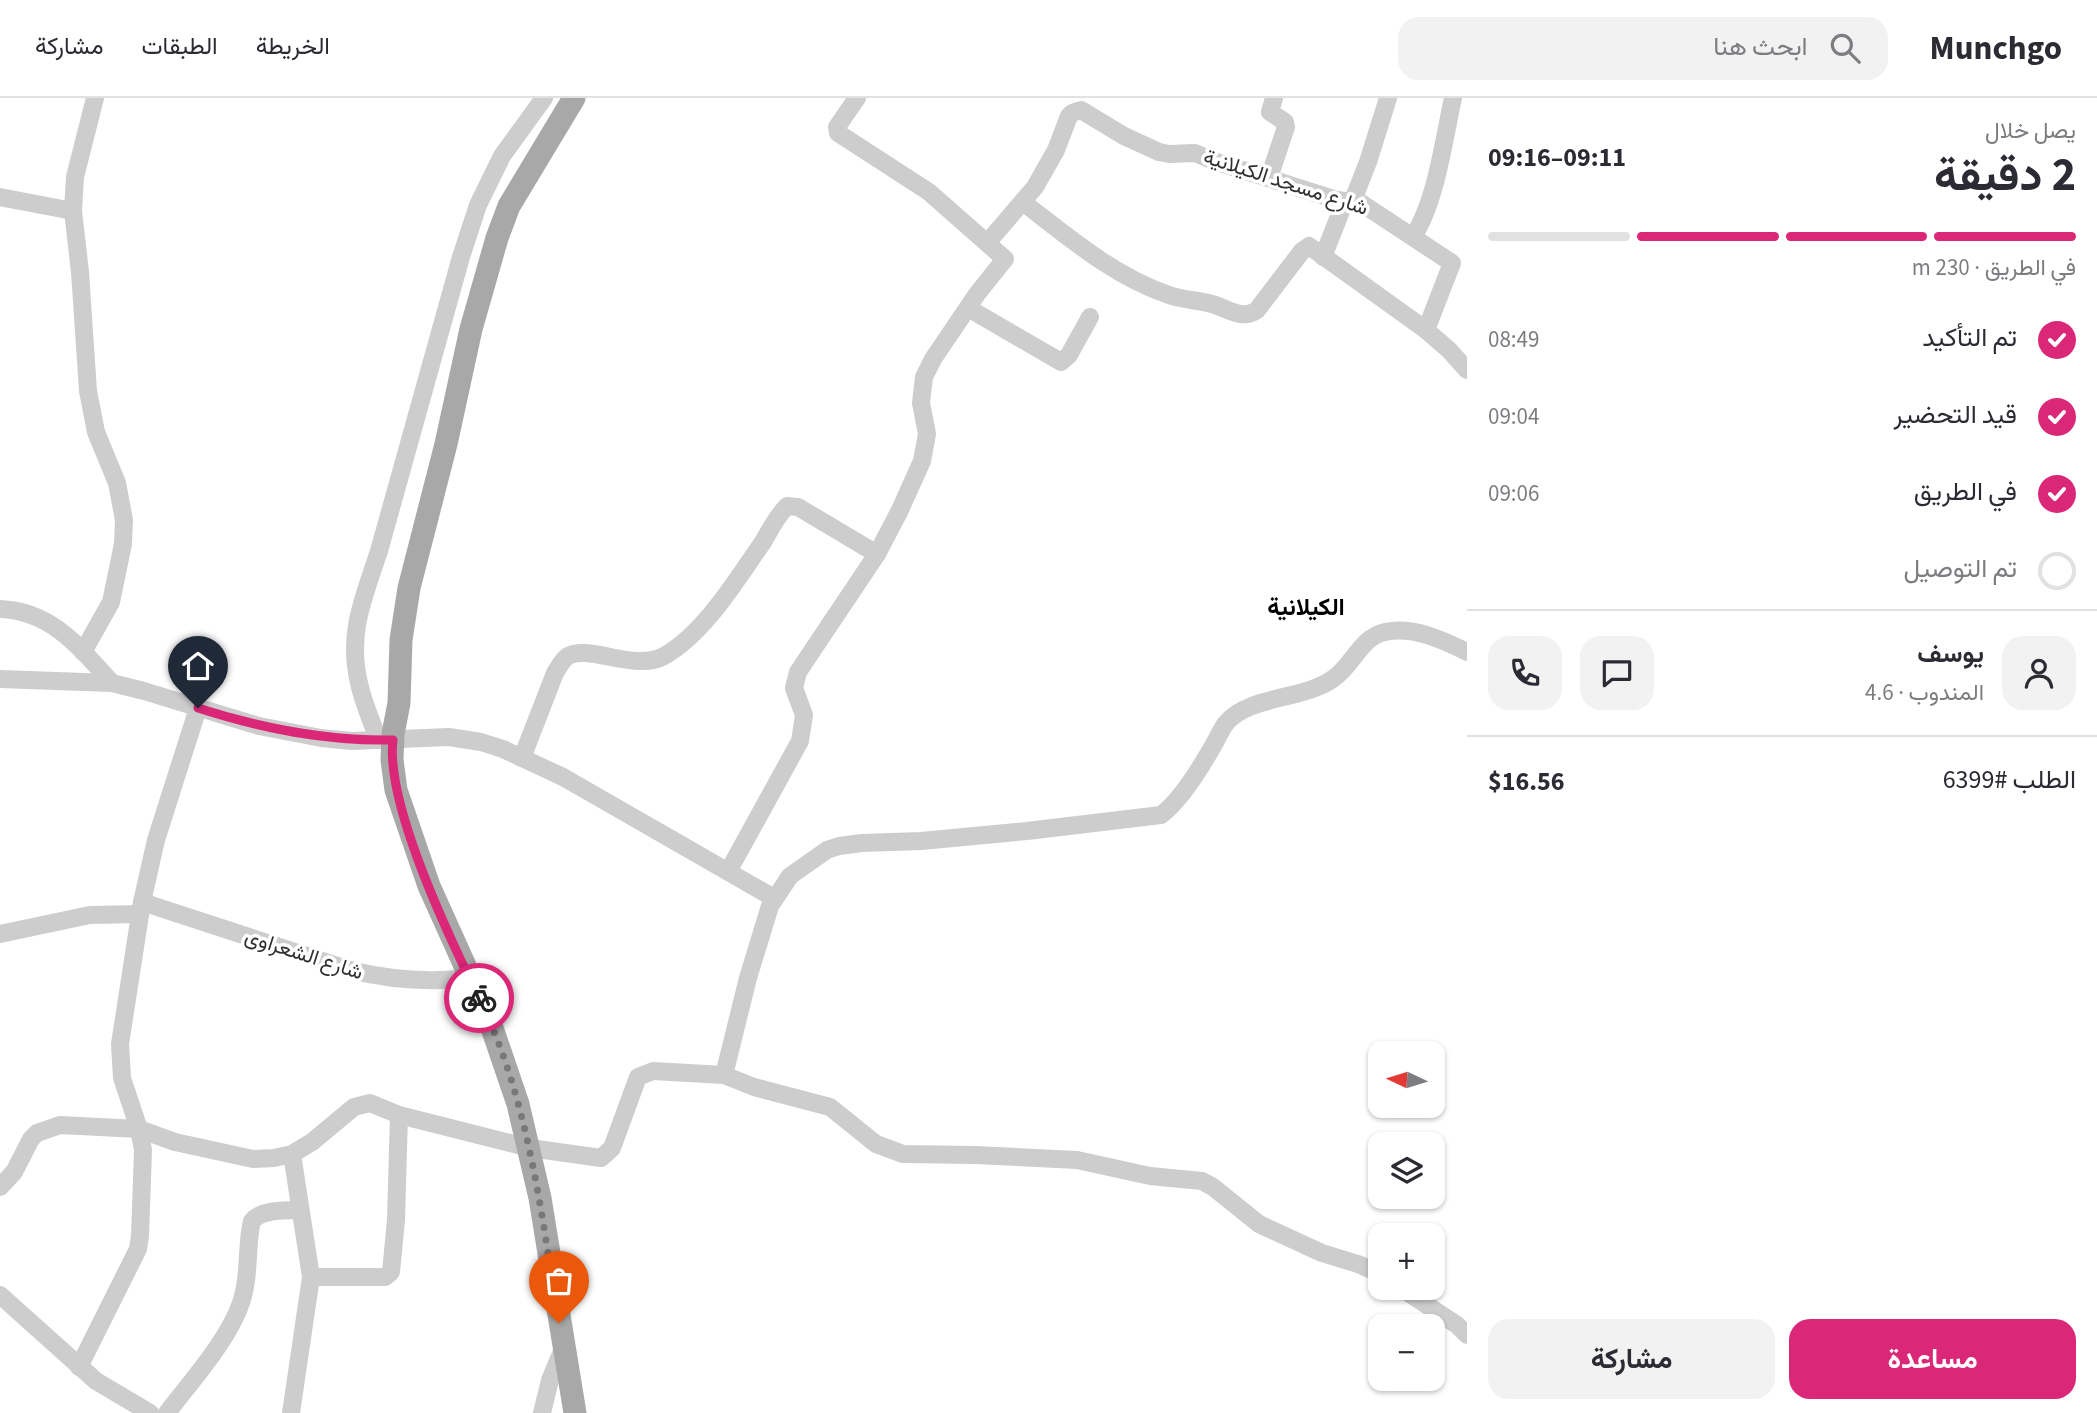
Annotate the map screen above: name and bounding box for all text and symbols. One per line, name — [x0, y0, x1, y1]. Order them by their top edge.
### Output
search box — [1398, 17, 1888, 80]
text: Munchgo — [1930, 25, 2062, 72]
text: ابحث هنا — [1713, 28, 1808, 65]
text: مشاركة — [35, 29, 103, 64]
text: الطبقات — [141, 29, 218, 64]
text: الخريطة — [256, 29, 330, 64]
icon: search — [1826, 29, 1864, 67]
text: يصل خلال — [1985, 114, 2076, 147]
text: 09:11–09:16 — [1488, 139, 1626, 176]
street label: شارع مسجد الكيلانية — [1200, 141, 1372, 223]
text: 2 دقيقة — [1934, 143, 2076, 208]
text: في الطريق · 230 m — [1912, 251, 2076, 284]
text: تم التأكيد — [1922, 319, 2017, 356]
icon: check — [2038, 321, 2076, 359]
text: 08:49 — [1488, 323, 1539, 356]
text: قيد التحضير — [1893, 396, 2017, 433]
icon: check — [2038, 398, 2076, 436]
text: 09:04 — [1488, 400, 1539, 433]
text: في الطريق — [1914, 473, 2017, 510]
icon: check — [2038, 475, 2076, 513]
text: 09:06 — [1488, 477, 1539, 510]
text: تم التوصيل — [1903, 550, 2017, 587]
district label: الكيلانية — [1267, 590, 1345, 625]
text: يوسف — [1917, 635, 1984, 672]
pin — [168, 636, 228, 708]
button: phone — [1488, 636, 1562, 710]
button: chat — [1580, 636, 1654, 710]
button: person — [2002, 636, 2076, 710]
icon: home — [179, 647, 217, 685]
text: المندوب · 4.6 — [1865, 676, 1984, 709]
text: الطلب #6399 — [1943, 761, 2076, 798]
text: $16.56 — [1488, 763, 1564, 800]
street label: شارع الشعراوى — [241, 921, 367, 987]
courier — [444, 963, 514, 1033]
icon: bike — [460, 979, 498, 1017]
north arrow — [1368, 1041, 1446, 1118]
map controls — [1368, 1041, 1445, 1391]
button: layers — [1368, 1132, 1445, 1209]
button: + — [1368, 1223, 1445, 1300]
pin — [529, 1251, 589, 1323]
icon: bag — [540, 1262, 578, 1300]
button: − — [1368, 1314, 1445, 1391]
button: مشاركة — [1488, 1319, 1775, 1399]
button: مساعدة — [1789, 1319, 2076, 1399]

